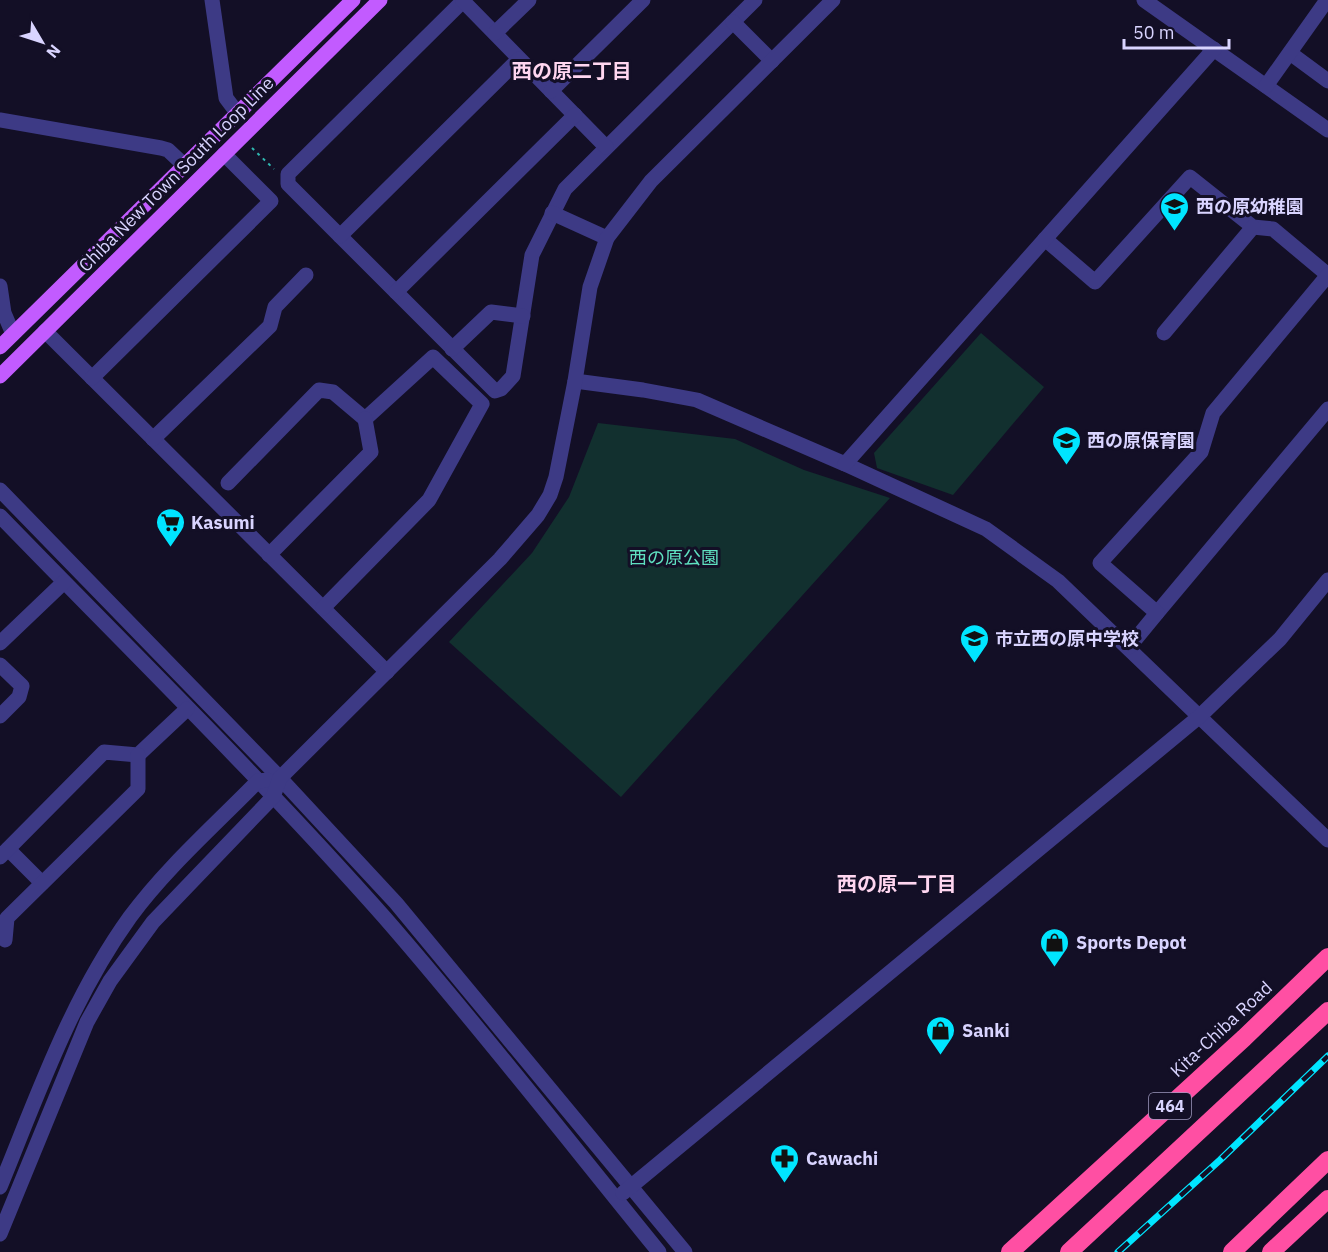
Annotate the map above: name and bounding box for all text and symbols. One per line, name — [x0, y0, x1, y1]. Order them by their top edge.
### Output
north arrow — [12, 12, 72, 72]
scale bar — [1124, 12, 1229, 50]
text: 50 m — [1133, 21, 1175, 44]
text: N — [42, 41, 65, 62]
district label: 西の原二丁目 — [512, 57, 632, 84]
street label: Chiba New Town South Loop Line — [73, 71, 279, 277]
school or university icon: 西の原幼稚園 — [1159, 190, 1191, 232]
place label: 西の原幼稚園 — [1196, 195, 1304, 218]
school or university icon: 西の原保育園 — [1050, 424, 1082, 466]
place label: 西の原保育園 — [1087, 429, 1195, 452]
supermarket icon: Kasumi — [154, 506, 186, 548]
place label: Kasumi — [191, 511, 255, 534]
park label: 西の原公園 — [629, 546, 719, 569]
school or university icon: 市立西の原中学校 — [958, 622, 990, 664]
place label: 市立西の原中学校 — [995, 627, 1139, 650]
district label: 西の原一丁目 — [837, 870, 957, 897]
shop icon: Sports Depot — [1039, 926, 1071, 968]
place label: Sports Depot — [1076, 931, 1187, 954]
street label: Kita-Chiba Road — [1165, 976, 1277, 1082]
shop icon: Sanki — [925, 1014, 957, 1056]
place label: Sanki — [962, 1019, 1010, 1042]
road number: 464 — [1149, 1093, 1191, 1119]
pharmacy icon: Cawachi — [769, 1142, 801, 1184]
place label: Cawachi — [806, 1147, 878, 1170]

